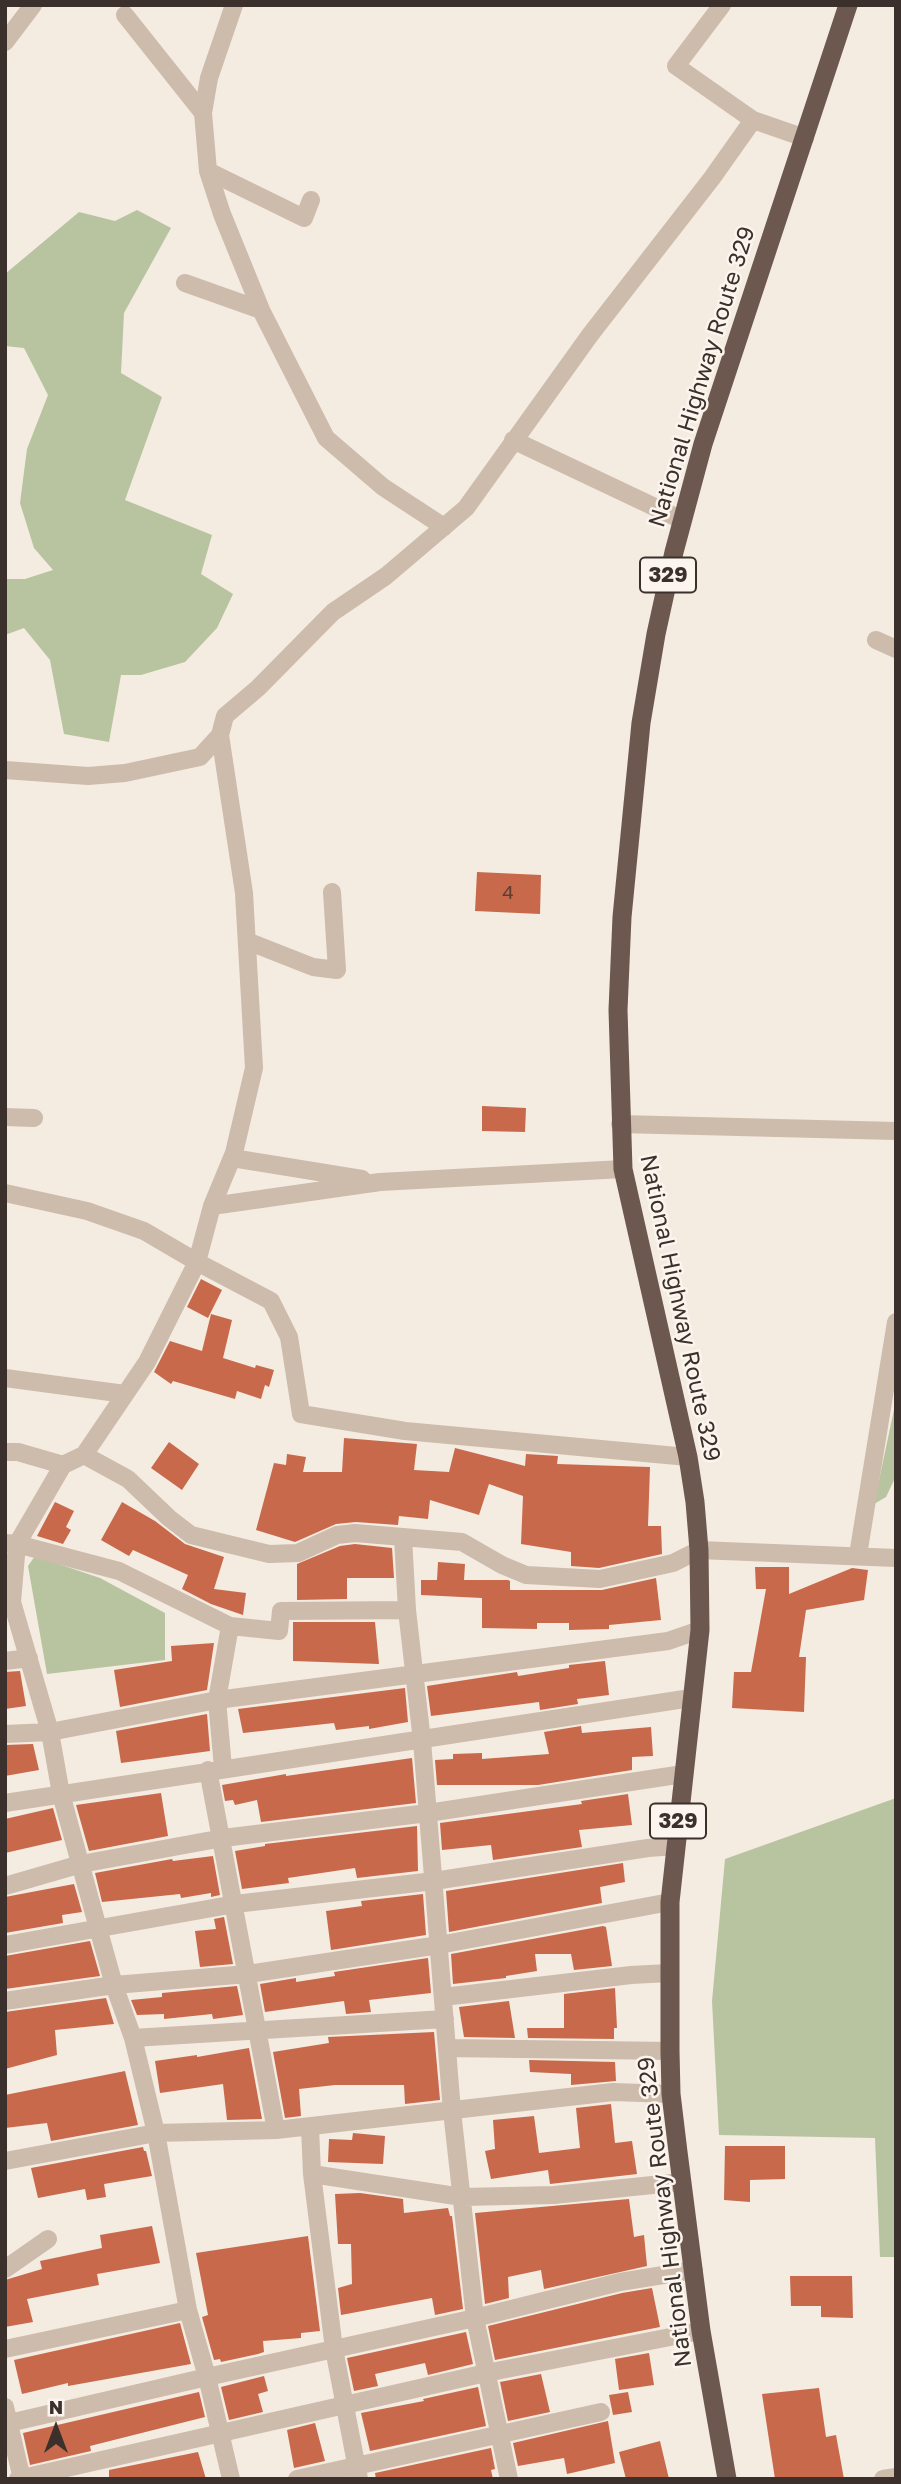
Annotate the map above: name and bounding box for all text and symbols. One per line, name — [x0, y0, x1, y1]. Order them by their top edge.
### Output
street label: National Highway Route 329 — [643, 223, 761, 531]
road number: 329 — [640, 558, 696, 592]
house number: 4 — [502, 882, 514, 904]
street label: National Highway Route 329 — [634, 1152, 726, 1464]
road number: 329 — [650, 1804, 706, 1839]
street label: National Highway Route 329 — [632, 2055, 698, 2369]
north arrow — [21, 2393, 91, 2463]
text: N — [49, 2395, 63, 2418]

